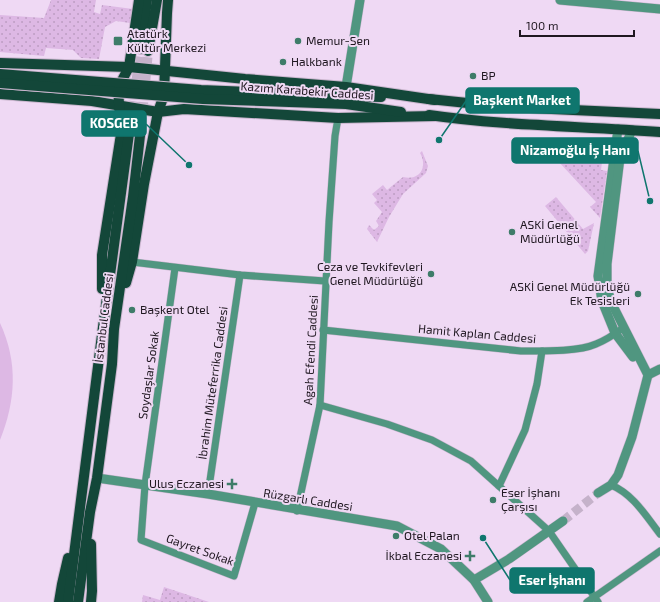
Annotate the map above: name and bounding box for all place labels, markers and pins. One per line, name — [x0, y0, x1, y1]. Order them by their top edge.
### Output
place label: Atatürk Kültür Merkezi — [127, 26, 206, 54]
place label: Memur-Sen — [306, 33, 370, 47]
marker: Atatürk Kültür Merkezi — [112, 35, 124, 47]
marker: Memur-Sen — [293, 36, 303, 46]
place label: Halkbank — [291, 54, 342, 68]
marker: Halkbank — [278, 57, 288, 67]
place label: BP — [481, 68, 496, 82]
marker: BP — [468, 71, 478, 81]
callout: Başkent Market — [466, 88, 579, 113]
callout: KOSGEB — [82, 111, 146, 136]
callout: Nizamoğlu İş Hanı — [512, 138, 638, 163]
place label: ASKİ Genel Müdürlüğü — [520, 217, 580, 245]
marker: ASKİ Genel Müdürlüğü — [507, 227, 517, 237]
place label: Ceza ve Tevkifevleri Genel Müdürlüğü — [317, 259, 423, 287]
marker: Ceza ve Tevkifevleri Genel Müdürlüğü — [426, 269, 436, 279]
place label: ASKİ Genel Müdürlüğü Ek Tesisleri — [510, 279, 630, 307]
marker: ASKİ Genel Müdürlüğü Ek Tesisleri — [633, 289, 643, 299]
place label: Başkent Otel — [140, 302, 210, 317]
marker: Başkent Otel — [127, 305, 137, 315]
place label: Ulus Eczanesi — [149, 476, 224, 490]
marker: Ulus Eczanesi — [227, 479, 237, 489]
place label: Eser İşhanı Çarşısı — [501, 485, 560, 514]
marker: Eser İşhanı Çarşısı — [488, 495, 498, 505]
place label: Otel Palan — [404, 528, 460, 542]
marker: Otel Palan — [391, 531, 401, 541]
place label: İkbal Eczanesi — [386, 548, 462, 562]
marker: İkbal Eczanesi — [465, 551, 475, 561]
callout: Eser İşhanı — [510, 568, 594, 593]

